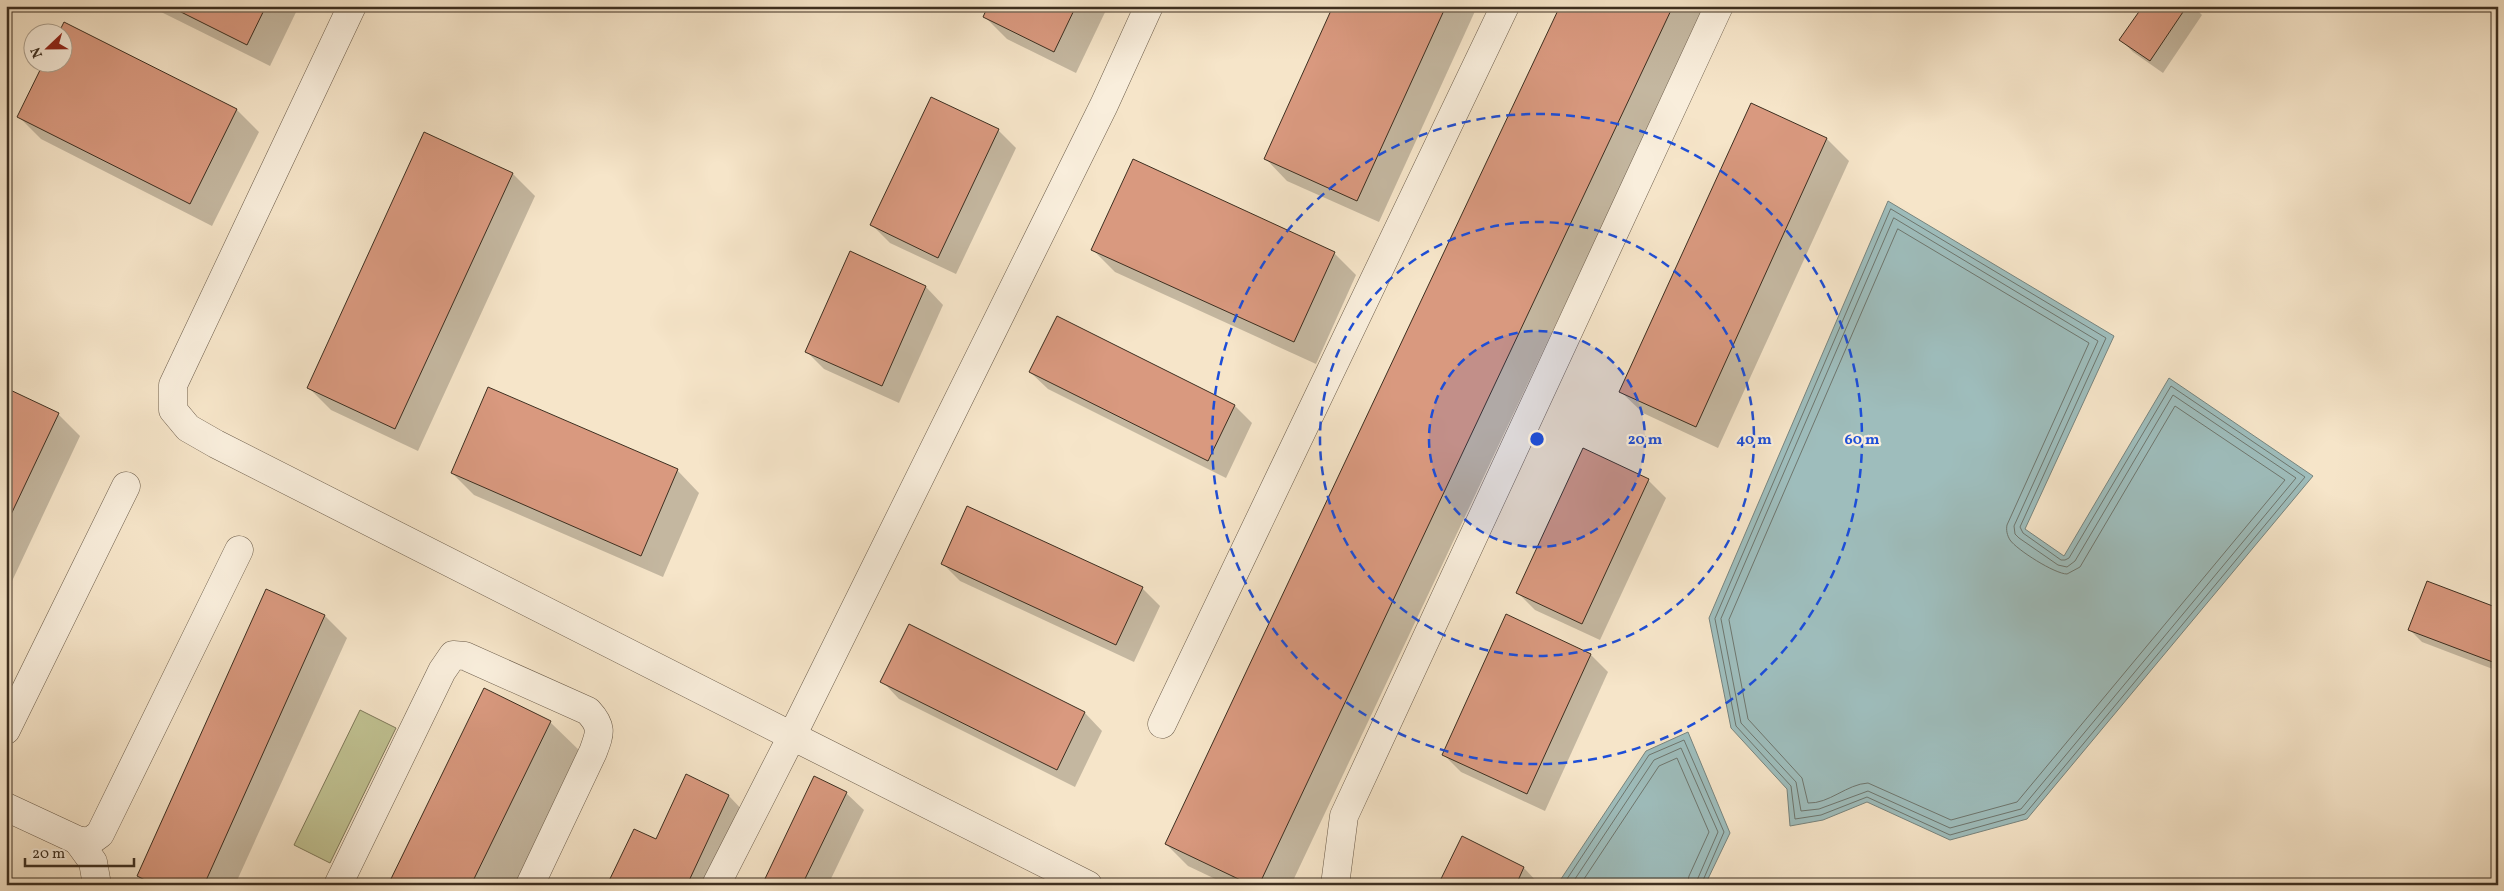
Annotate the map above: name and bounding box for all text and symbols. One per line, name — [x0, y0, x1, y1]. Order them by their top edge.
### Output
north arrow — [22, 22, 72, 72]
text: N — [27, 44, 48, 61]
centre of rings — [1528, 430, 1546, 448]
text: 20 m — [1628, 430, 1663, 451]
text: 40 m — [1736, 430, 1772, 451]
text: 60 m — [1845, 430, 1880, 451]
scale bar — [25, 836, 134, 868]
text: 20 m — [32, 844, 65, 865]

